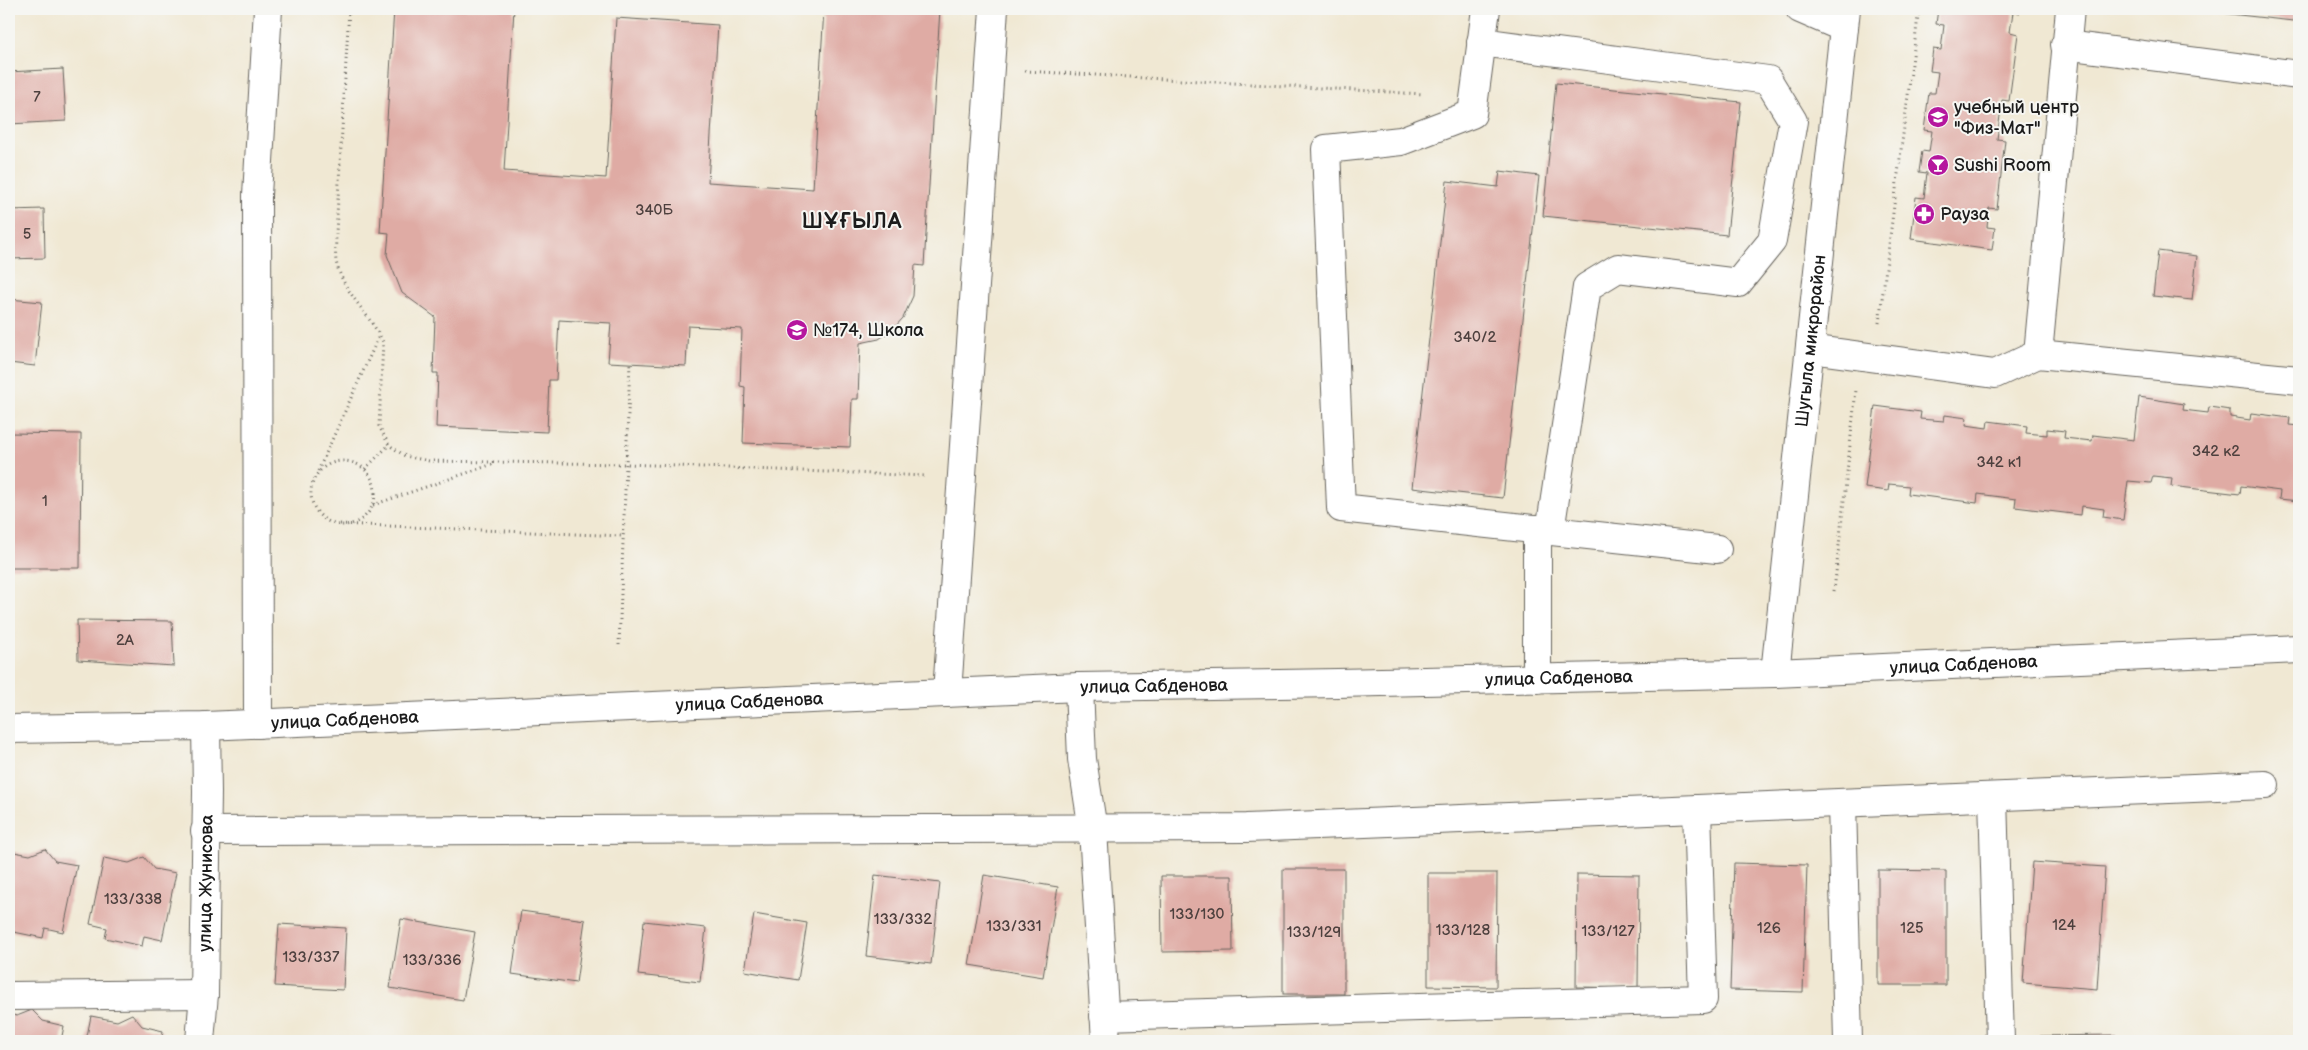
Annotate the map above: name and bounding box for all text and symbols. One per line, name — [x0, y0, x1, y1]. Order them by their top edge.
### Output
house number: 7 — [33, 88, 41, 107]
place label: учебный центр "Физ-Мат" — [1954, 97, 2079, 139]
school or university icon: учебный центр "Физ-Мат" — [1926, 105, 1950, 129]
bar icon: Sushi Room — [1926, 153, 1950, 177]
place label: Sushi Room — [1954, 155, 2051, 176]
house number: 340Б — [635, 201, 673, 220]
pharmacy icon: Рауза — [1912, 202, 1936, 226]
place label: Рауза — [1940, 204, 1990, 225]
district label: ШҰҒЫЛА — [801, 208, 903, 235]
house number: 5 — [23, 225, 31, 244]
street label: Шугыла микрорайон — [1791, 254, 1831, 428]
school or university icon: №174, Школа — [785, 318, 809, 342]
place label: №174, Школа — [813, 320, 924, 341]
house number: 340/2 — [1454, 328, 1497, 347]
house number: 342 к2 — [2192, 442, 2240, 461]
house number: 342 к1 — [1976, 453, 2022, 472]
house number: 1 — [42, 492, 48, 511]
house number: 2А — [116, 631, 135, 650]
street label: улица Сабденова — [1889, 651, 2039, 679]
street label: улица Сабденова — [1485, 666, 1634, 691]
street label: улица Сабденова — [1080, 675, 1229, 698]
street label: улица Сабденова — [675, 688, 824, 716]
street label: улица Сабденова — [270, 706, 420, 734]
street label: улица Жунисова — [195, 814, 218, 952]
house number: 133/338 — [104, 890, 162, 909]
house number: 133/130 — [1170, 905, 1225, 924]
house number: 133/332 — [874, 910, 932, 929]
house number: 124 — [2052, 916, 2076, 935]
house number: 133/331 — [986, 917, 1042, 936]
house number: 126 — [1757, 919, 1781, 938]
house number: 125 — [1900, 919, 1924, 938]
house number: 133/128 — [1436, 921, 1490, 940]
house number: 133/127 — [1581, 922, 1635, 941]
house number: 133/129 — [1287, 923, 1341, 942]
house number: 133/337 — [283, 948, 340, 967]
house number: 133/336 — [403, 951, 461, 970]

